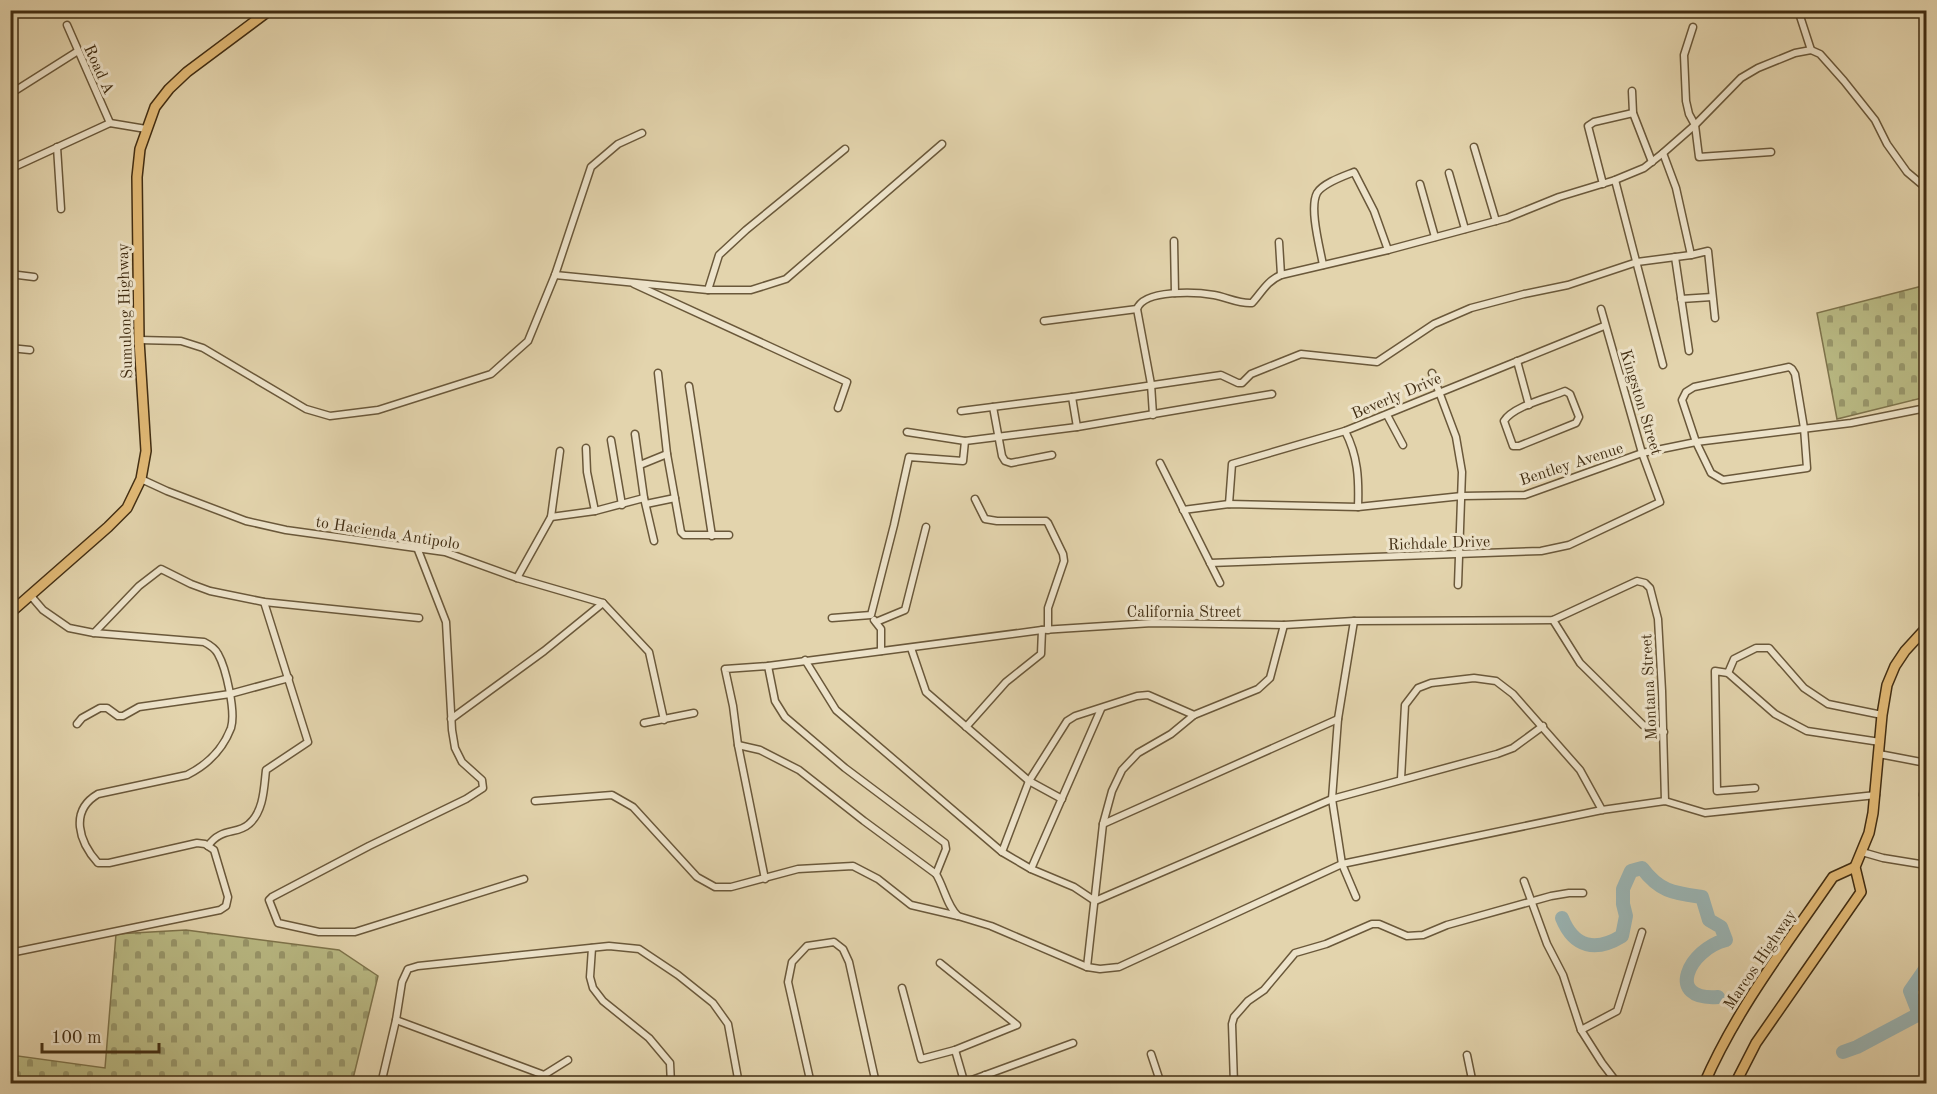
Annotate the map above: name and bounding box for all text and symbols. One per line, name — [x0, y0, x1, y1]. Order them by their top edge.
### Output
street label: Road A — [80, 43, 116, 97]
street label: Sumulong Highway — [116, 242, 136, 379]
street label: Kingston Street — [1616, 348, 1664, 458]
street label: Beverly Drive — [1350, 371, 1444, 423]
street label: Bentley Avenue — [1518, 441, 1625, 489]
street label: to Hacienda Antipolo — [314, 515, 461, 553]
street label: Richdale Drive — [1388, 534, 1490, 554]
street label: California Street — [1127, 605, 1242, 621]
street label: Montana Street — [1639, 633, 1661, 741]
street label: Marcos Highway — [1721, 907, 1800, 1013]
scale bar — [42, 1016, 159, 1054]
text: 100 m — [51, 1029, 102, 1047]

